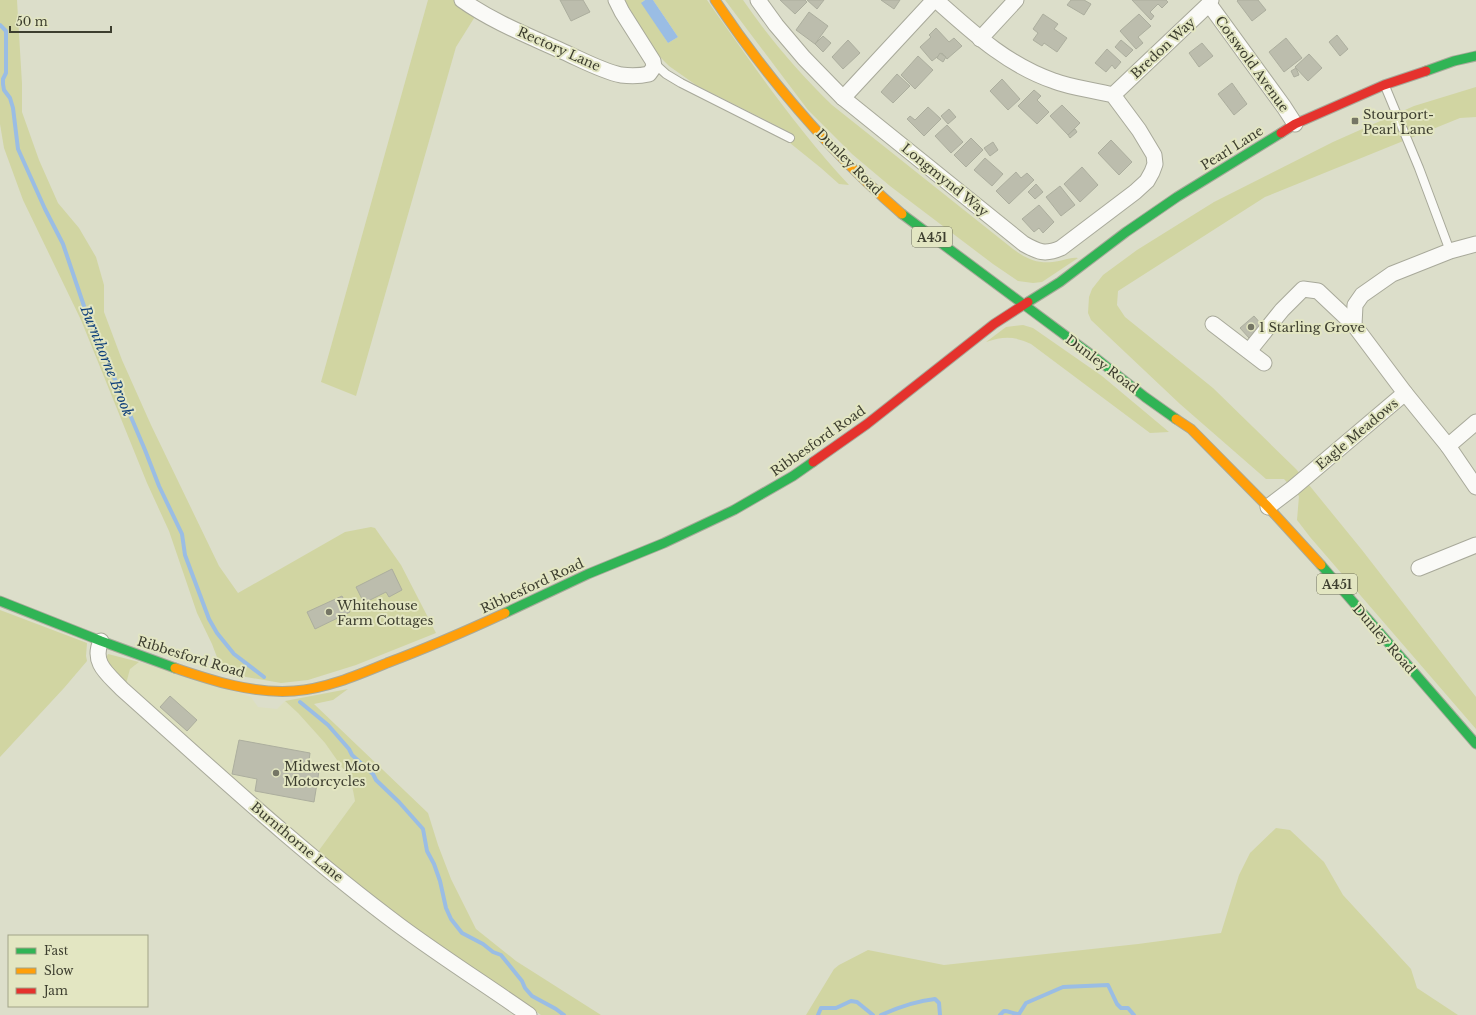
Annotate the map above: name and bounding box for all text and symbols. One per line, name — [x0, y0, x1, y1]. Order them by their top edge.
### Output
scale bar — [10, 8, 111, 34]
street label: Bredon Way — [1127, 13, 1199, 82]
street label: Cotswold Avenue — [1211, 13, 1293, 115]
text: 50 m — [16, 14, 48, 29]
street label: Rectory Lane — [515, 23, 603, 75]
place label: Stourport- Pearl Lane — [1363, 106, 1434, 138]
marker: Stourport- Pearl Lane — [1350, 116, 1360, 126]
street label: Pearl Lane — [1198, 122, 1266, 174]
street label: Dunley Road — [812, 125, 886, 199]
street label: Longmynd Way — [898, 140, 992, 221]
road number: A451 — [912, 227, 952, 247]
water label: Burnthorne Brook — [76, 302, 137, 419]
place label: 1 Starling Grove — [1259, 319, 1365, 336]
marker: 1 Starling Grove — [1246, 322, 1256, 332]
street label: Dunley Road — [1062, 331, 1142, 397]
street label: Eagle Meadows — [1312, 395, 1402, 473]
street label: Ribbesford Road — [767, 402, 869, 480]
street label: Ribbesford Road — [478, 555, 587, 617]
road number: A451 — [1317, 574, 1357, 594]
place label: Whitehouse Farm Cottages — [336, 597, 433, 629]
street label: Dunley Road — [1349, 601, 1419, 678]
marker: Whitehouse Farm Cottages — [324, 607, 334, 617]
street label: Ribbesford Road — [135, 633, 247, 682]
place label: Midwest Moto Motorcycles — [284, 758, 380, 790]
marker: Midwest Moto Motorcycles — [271, 768, 281, 778]
street label: Burnthorne Lane — [247, 798, 347, 886]
legend — [8, 935, 148, 1007]
text: Fast — [44, 943, 69, 958]
text: Slow — [44, 963, 74, 978]
text: Jam — [42, 983, 68, 998]

